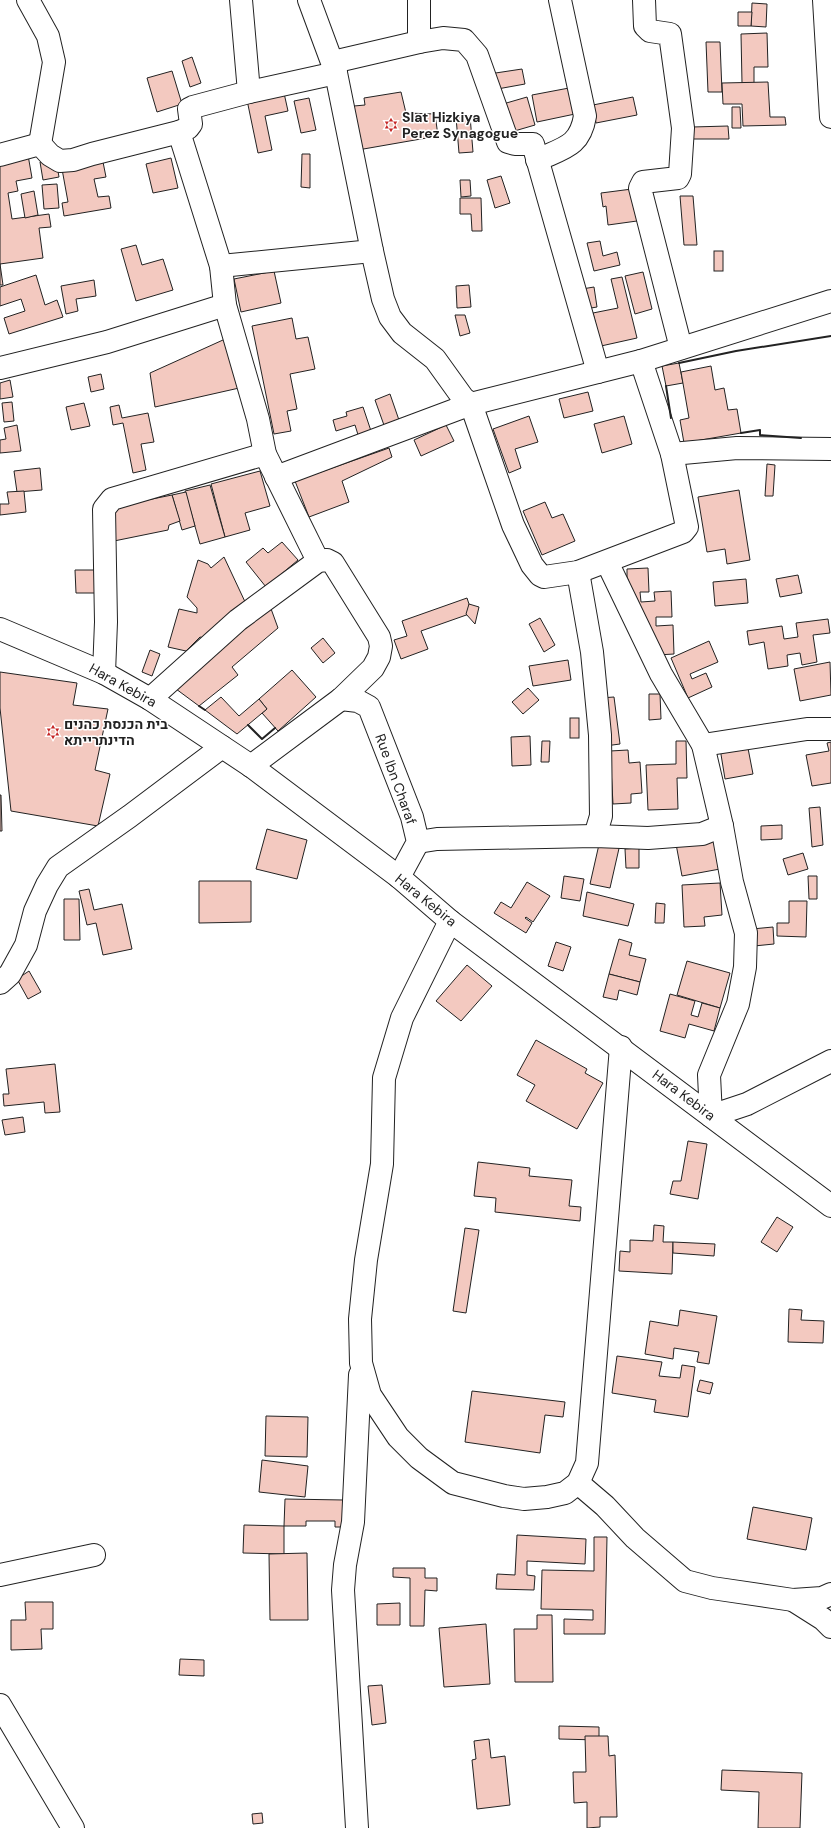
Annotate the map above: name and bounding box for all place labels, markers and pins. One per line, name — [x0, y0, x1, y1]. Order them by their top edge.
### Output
place label: Slat Hizkiya Perez Synagogue — [402, 108, 518, 142]
synagogue icon: Slat Hizkiya Perez Synagogue — [383, 117, 399, 133]
place label: בית הכנסת כהנים הדינתרייתא — [64, 715, 168, 749]
synagogue icon: בית הכנסת כהנים הדינתרייתא — [45, 724, 61, 740]

